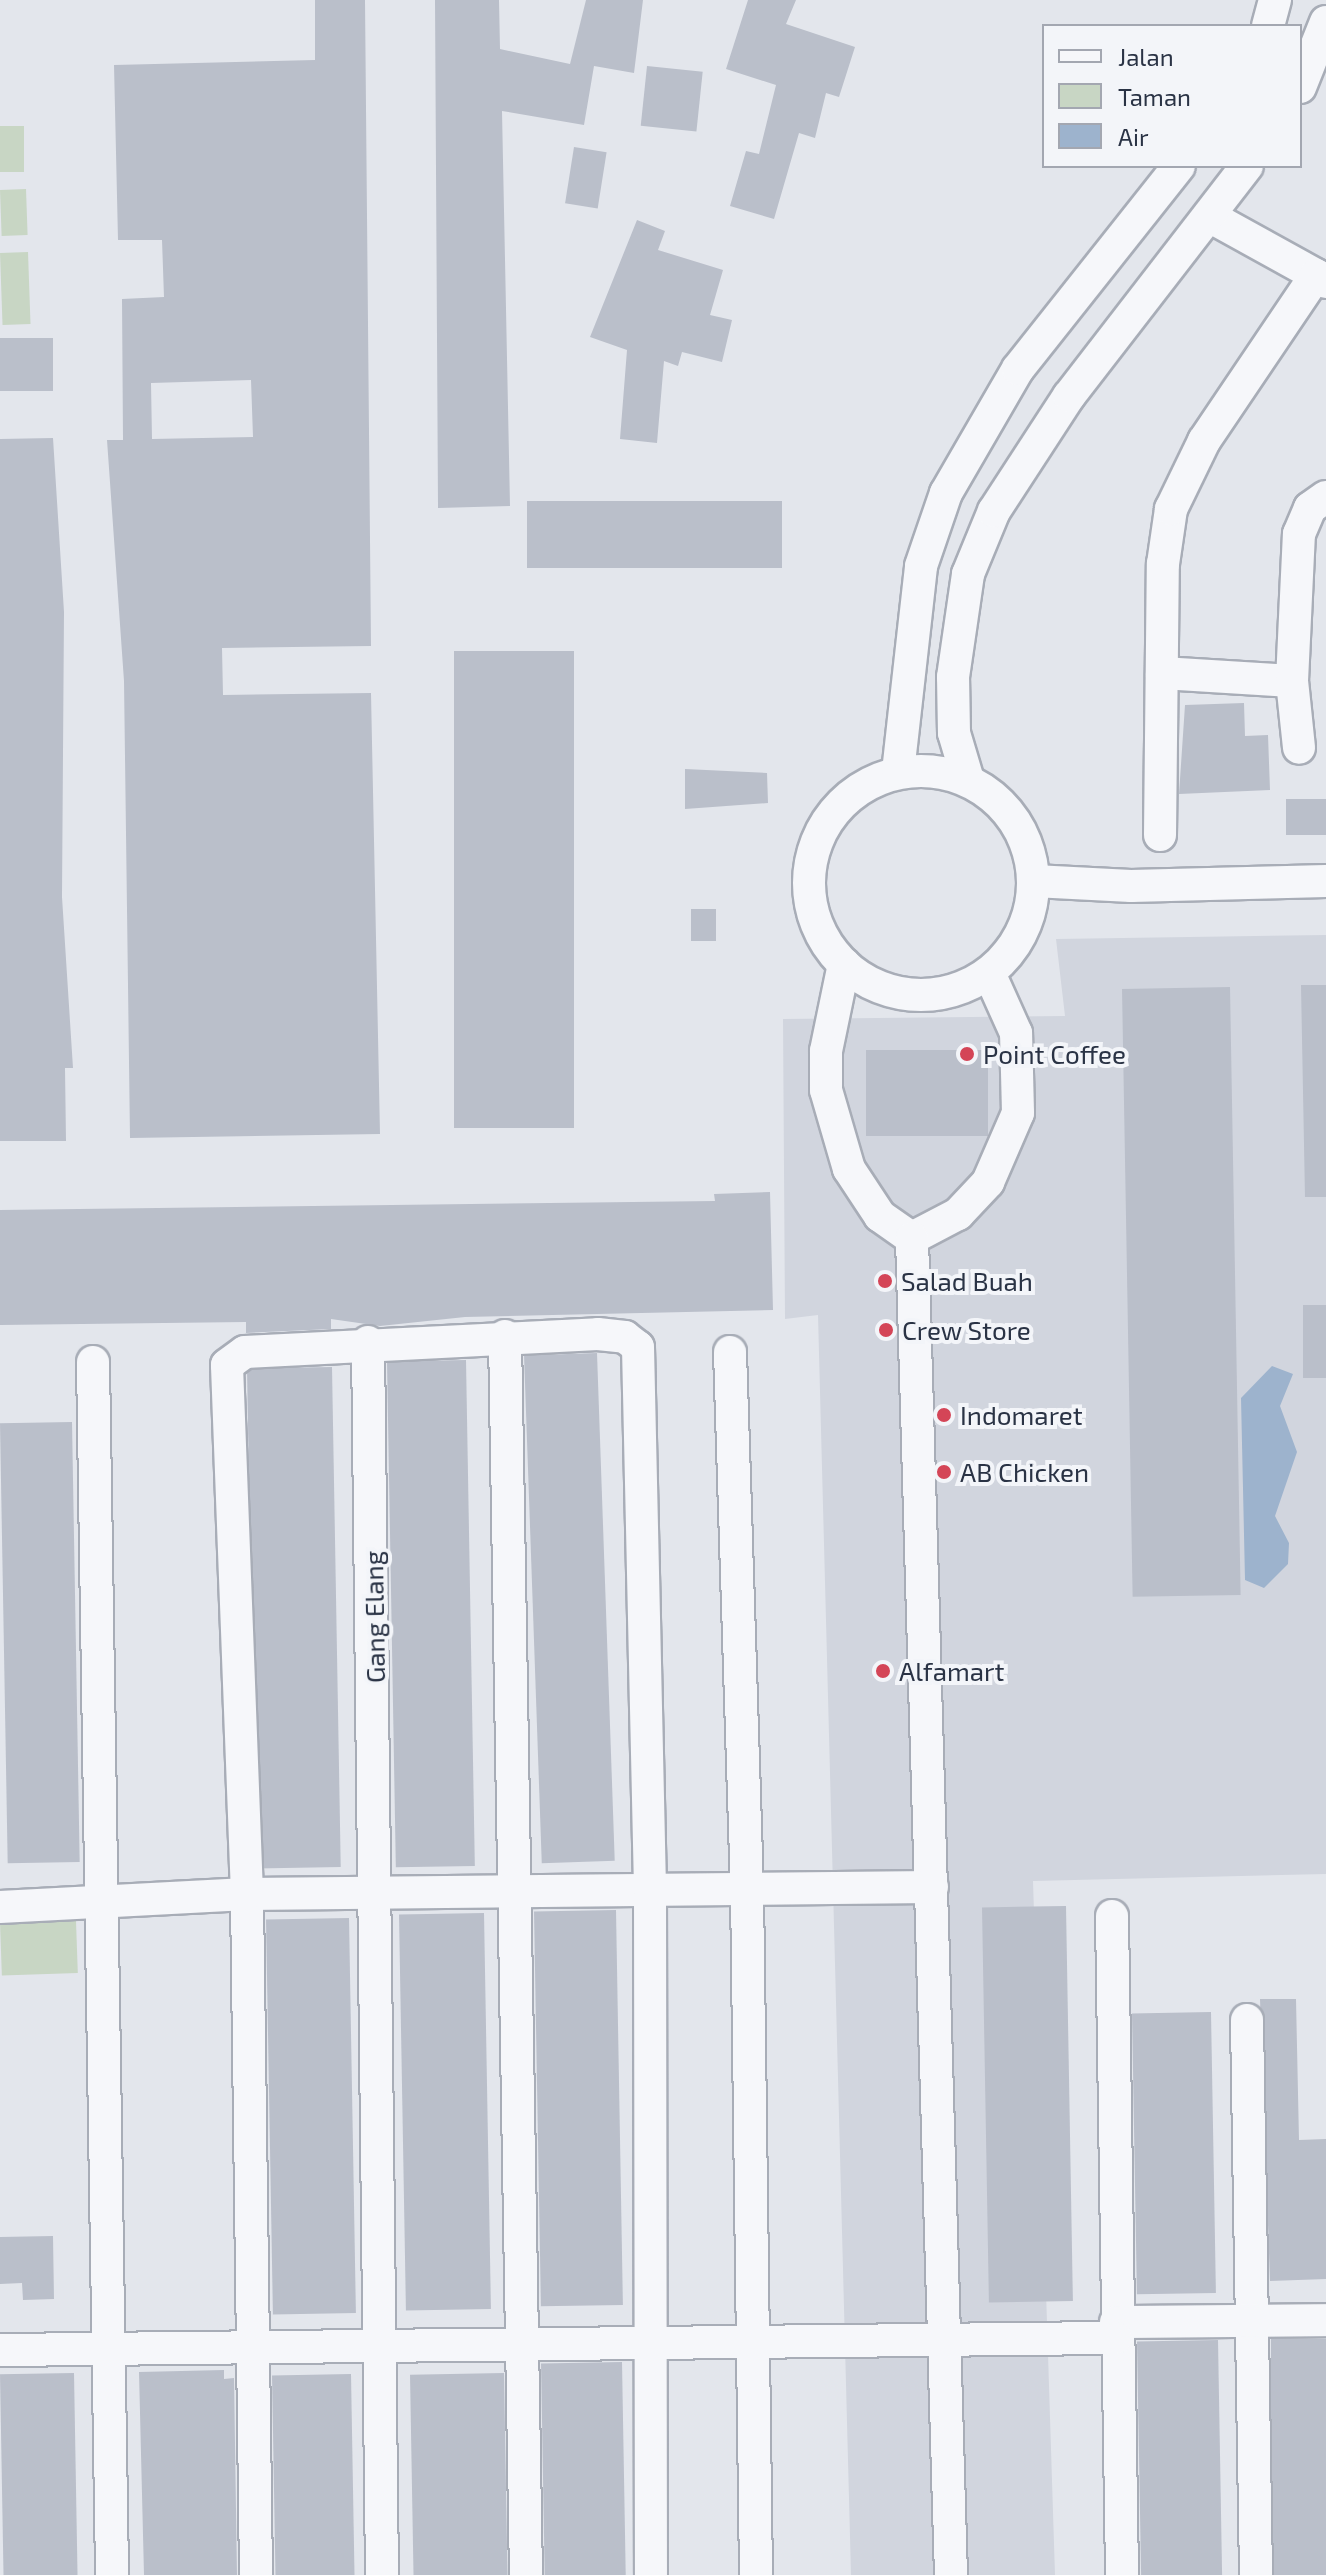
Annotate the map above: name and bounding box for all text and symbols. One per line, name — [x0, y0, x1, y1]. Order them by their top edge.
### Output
legend — [1042, 24, 1302, 168]
text: Jalan — [1118, 42, 1174, 71]
text: Taman — [1118, 82, 1191, 111]
text: Air — [1118, 122, 1149, 151]
place label: Point Coffee — [983, 1038, 1126, 1070]
marker: Point Coffee — [958, 1045, 976, 1063]
place label: Salad Buah — [901, 1265, 1033, 1297]
marker: Salad Buah — [876, 1272, 894, 1290]
place label: Crew Store — [902, 1314, 1031, 1346]
marker: Crew Store — [877, 1321, 895, 1339]
place label: Indomaret — [960, 1399, 1083, 1431]
marker: Indomaret — [935, 1406, 953, 1424]
place label: AB Chicken — [960, 1456, 1089, 1488]
marker: AB Chicken — [935, 1463, 953, 1481]
street label: Gang Elang — [357, 1551, 391, 1683]
place label: Alfamart — [899, 1655, 1004, 1687]
marker: Alfamart — [874, 1662, 892, 1680]

